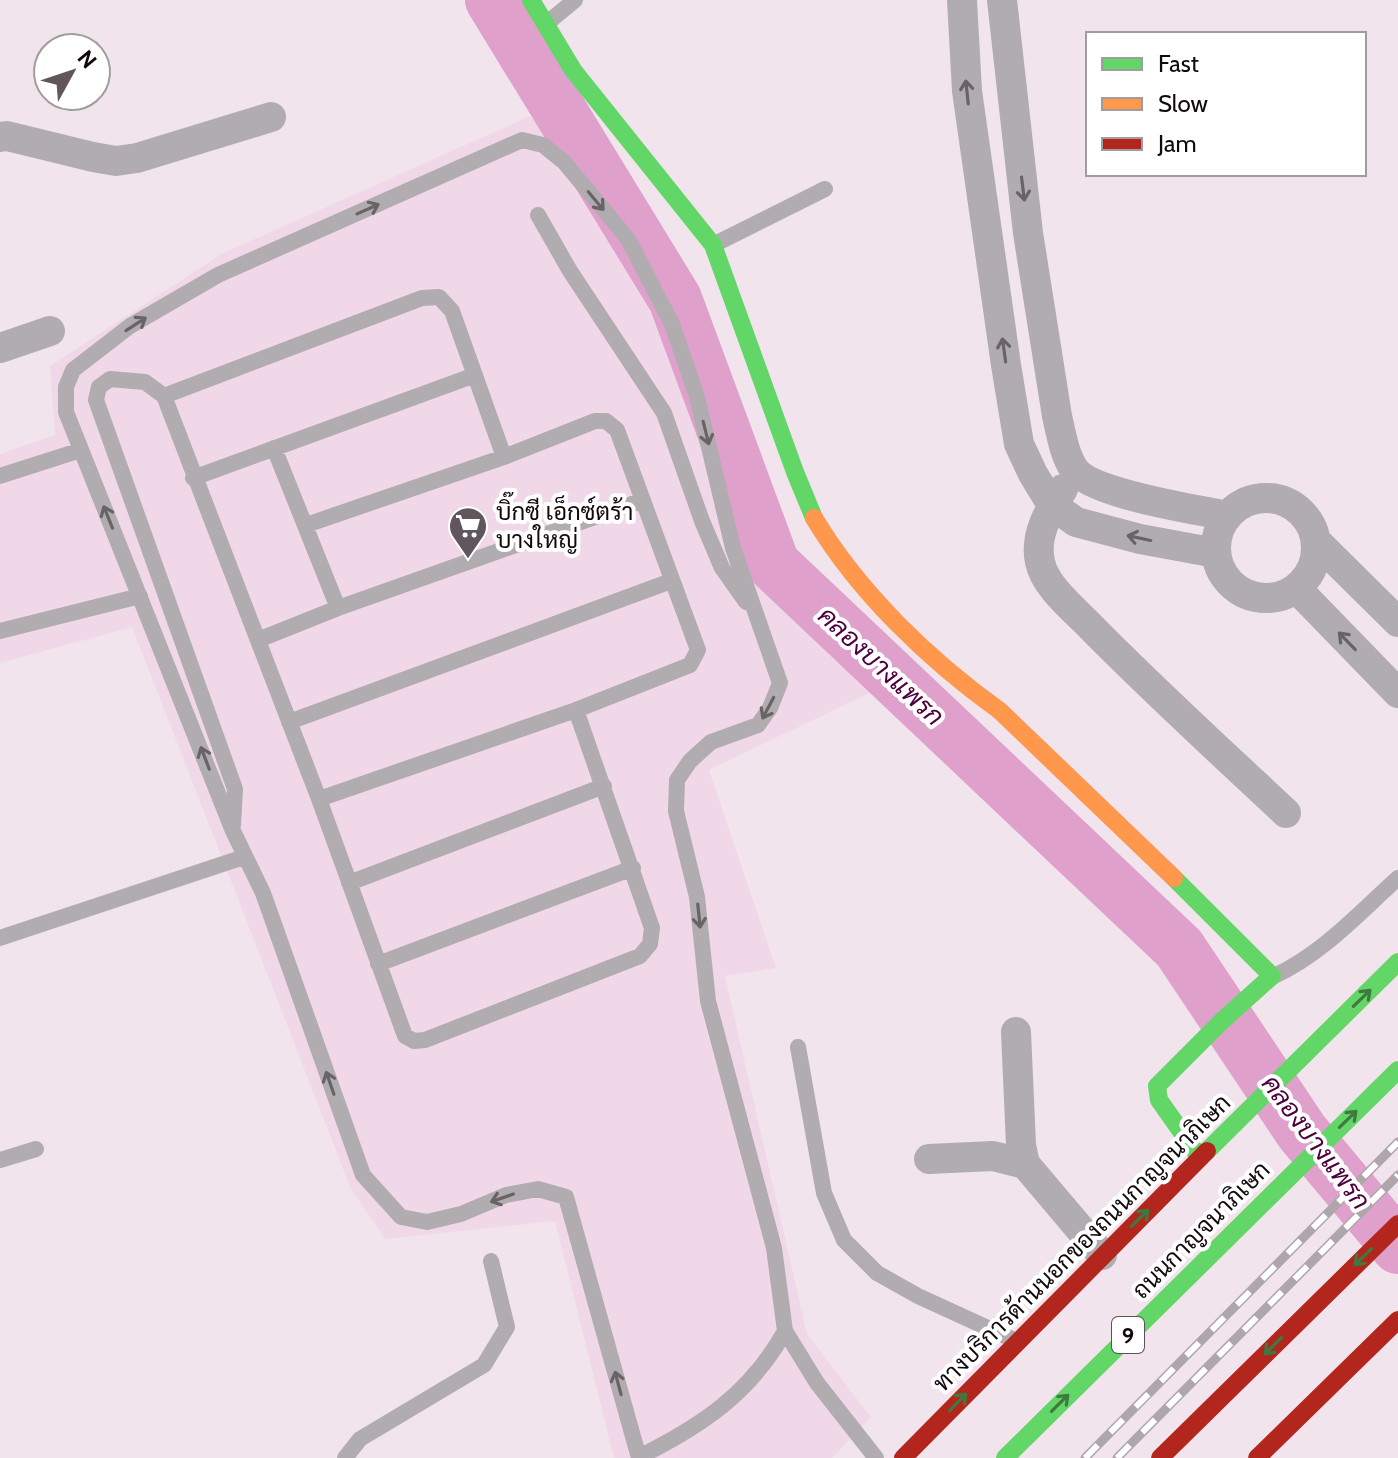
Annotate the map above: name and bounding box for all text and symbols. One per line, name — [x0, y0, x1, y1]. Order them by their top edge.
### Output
north arrow — [32, 32, 112, 112]
legend — [1086, 32, 1366, 176]
text: N — [72, 45, 102, 74]
text: Fast — [1158, 49, 1199, 78]
one-way arrow — [960, 79, 975, 106]
text: Slow — [1158, 89, 1208, 118]
text: Jam — [1157, 129, 1196, 158]
one-way arrow — [1015, 175, 1030, 202]
one-way arrow — [587, 190, 605, 211]
one-way arrow — [355, 200, 380, 215]
one-way arrow — [124, 315, 146, 332]
one-way arrow — [996, 337, 1011, 363]
one-way arrow — [699, 420, 714, 446]
place label: บิ๊กซี เอ็กซ์ตร้า บางใหญ่ — [496, 491, 633, 554]
one-way arrow — [100, 505, 115, 530]
supermarket icon: บิ๊กซี เอ็กซ์ตร้า บางใหญ่ — [447, 505, 489, 560]
one-way arrow — [1127, 530, 1153, 545]
water label: คลองบางแพรก — [811, 600, 951, 732]
one-way arrow — [1338, 631, 1357, 651]
one-way arrow — [760, 696, 776, 719]
one-way arrow — [197, 746, 211, 771]
one-way arrow — [691, 902, 706, 929]
one-way arrow — [1352, 989, 1371, 1008]
water label: คลองบางแพรก — [1255, 1068, 1377, 1216]
one-way arrow — [322, 1071, 336, 1096]
street label: ทางบริการด้านนอกของถนนกาญจนาภิเษก — [927, 1088, 1236, 1397]
one-way arrow — [1338, 1110, 1358, 1129]
street label: ถนนกาญจนาภิเษก — [1126, 1155, 1275, 1304]
one-way arrow — [490, 1191, 515, 1206]
one-way arrow — [1130, 1208, 1150, 1228]
one-way arrow — [1353, 1248, 1373, 1267]
road number: 9 — [1112, 1317, 1144, 1353]
one-way arrow — [1264, 1336, 1283, 1355]
one-way arrow — [610, 1370, 625, 1396]
one-way arrow — [948, 1392, 967, 1412]
one-way arrow — [1050, 1394, 1069, 1413]

